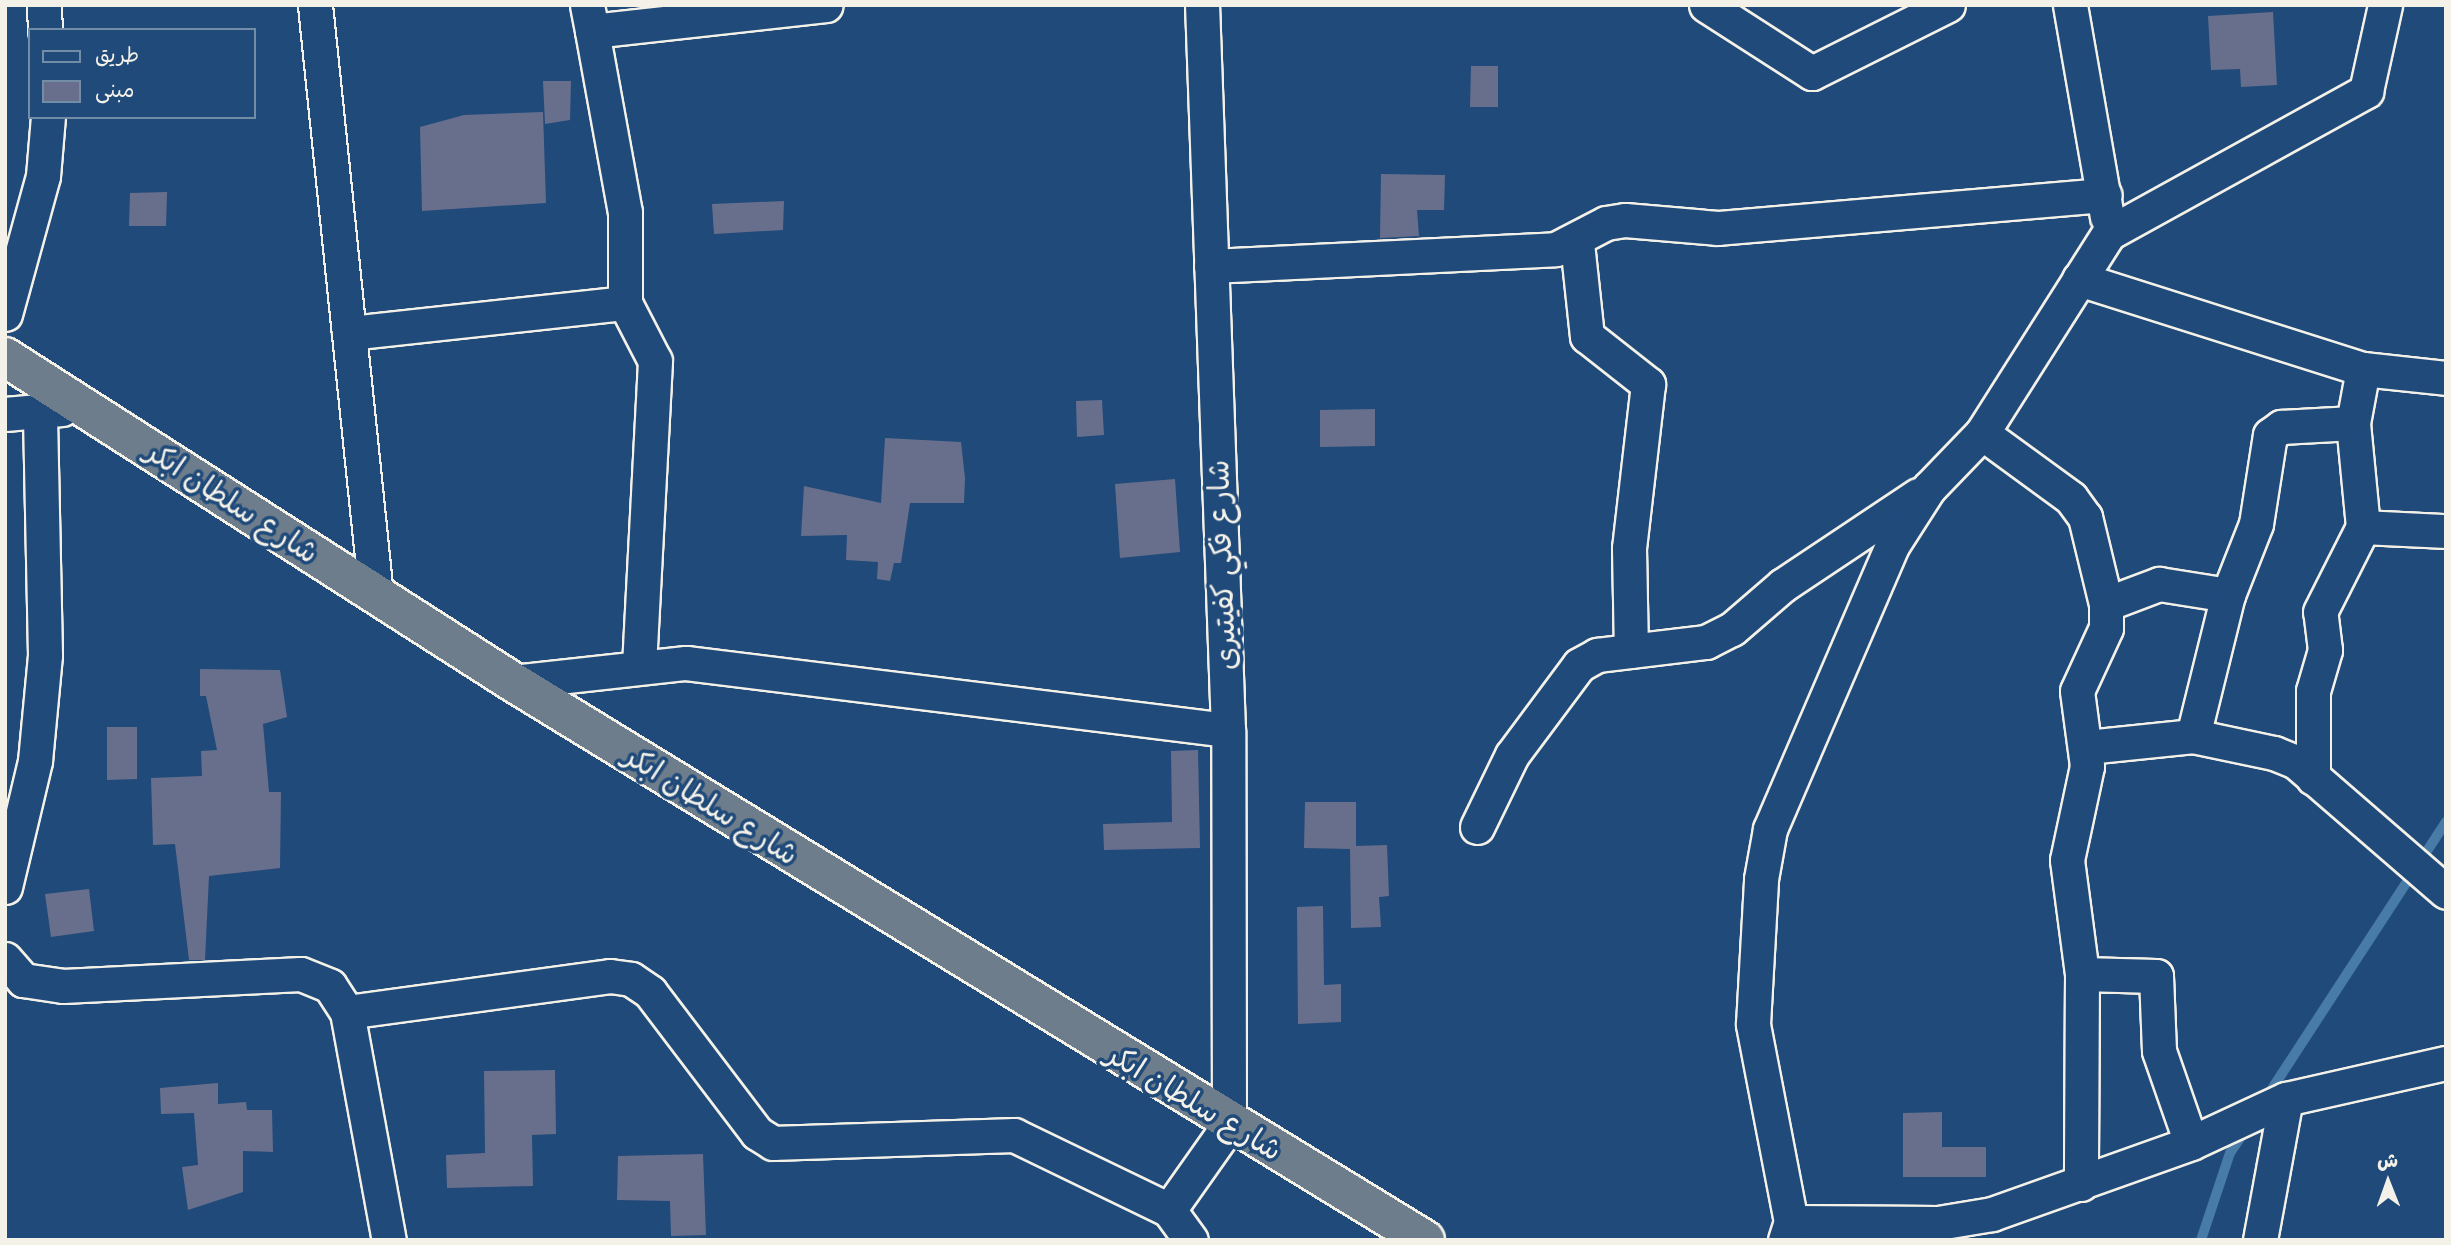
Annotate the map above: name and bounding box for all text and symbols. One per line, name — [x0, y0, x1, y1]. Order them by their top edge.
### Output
legend — [28, 28, 256, 119]
text: طريق — [95, 42, 139, 68]
text: مبنى — [95, 77, 134, 103]
street label: شارع سلطان ابكر — [139, 433, 325, 571]
street label: شارع فكي كفيتيرى — [1200, 459, 1244, 671]
street label: شارع سلطان ابكر — [617, 737, 805, 873]
street label: شارع سلطان ابكر — [1100, 1035, 1288, 1169]
north arrow — [2353, 1147, 2423, 1217]
text: ش — [2377, 1149, 2398, 1173]

